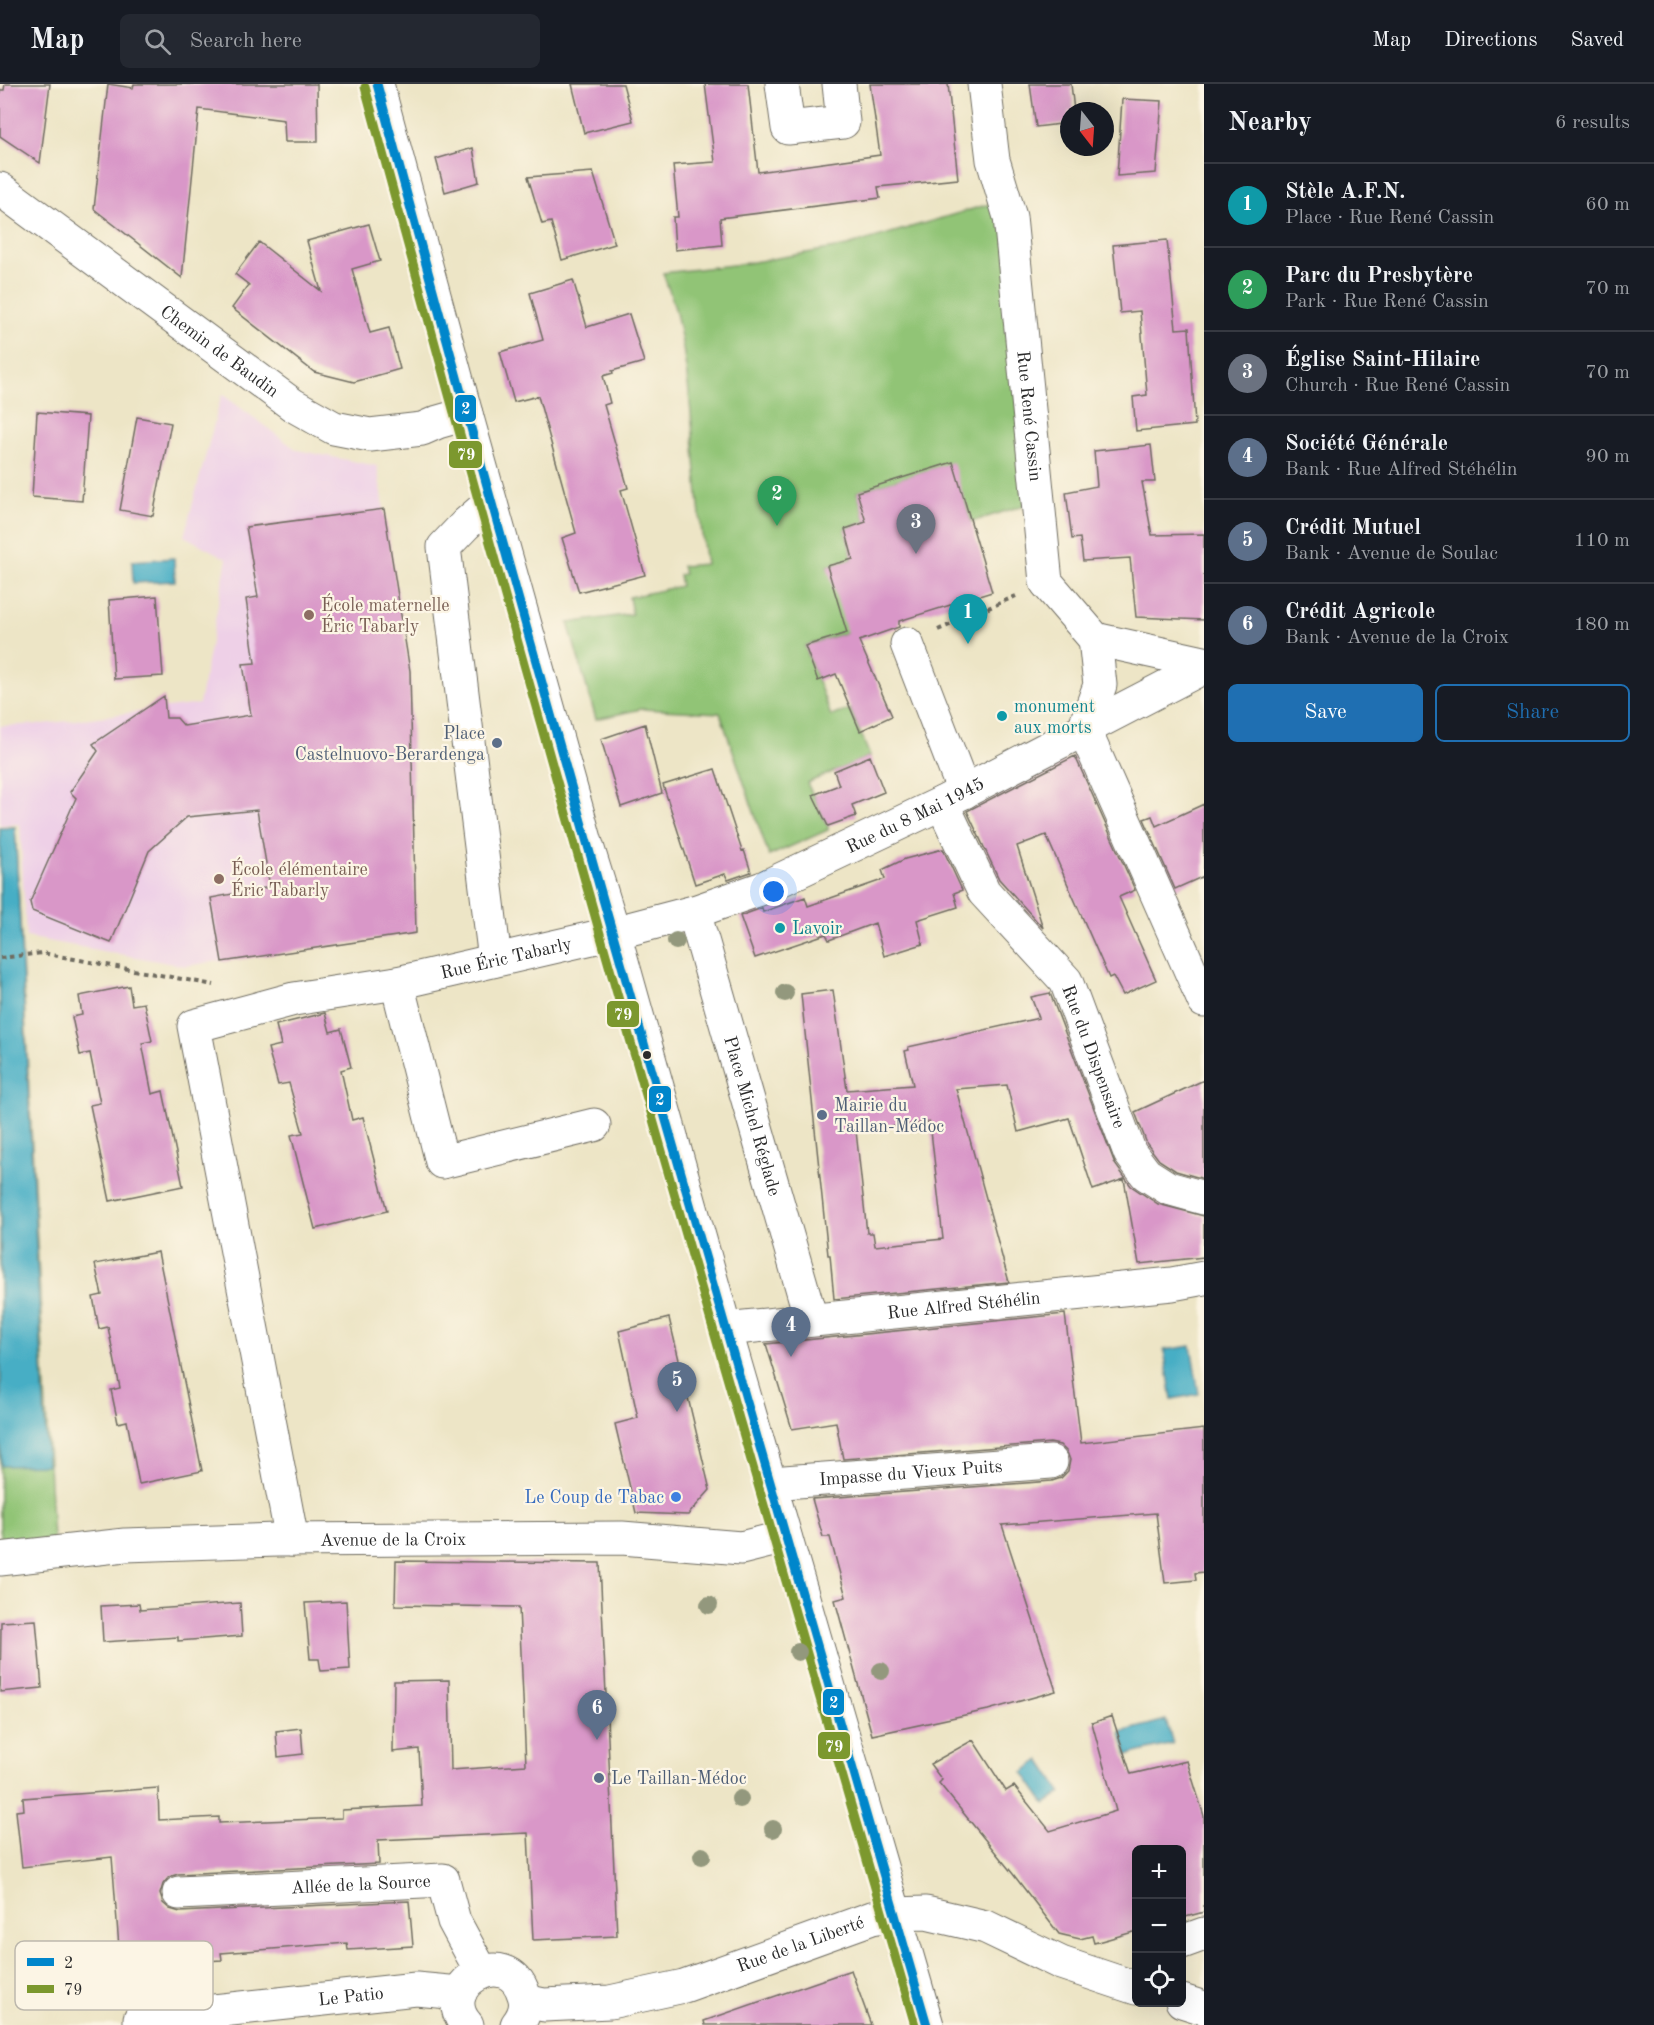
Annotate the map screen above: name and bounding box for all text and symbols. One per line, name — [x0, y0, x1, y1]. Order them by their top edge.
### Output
search box — [120, 14, 540, 68]
icon: search — [141, 25, 174, 58]
text: Map — [30, 27, 84, 55]
text: Search here — [189, 30, 302, 52]
text: Map — [1372, 30, 1411, 51]
text: Directions — [1444, 30, 1538, 51]
text: Saved — [1571, 30, 1624, 51]
north arrow — [1060, 102, 1114, 156]
text: Nearby — [1228, 110, 1312, 136]
text: 6 results — [1555, 113, 1630, 133]
text: Stèle A.F.N. — [1285, 181, 1405, 203]
text: 1 — [1242, 195, 1253, 215]
text: 60 m — [1585, 195, 1630, 215]
text: Place · Rue René Cassin — [1285, 208, 1494, 228]
text: Parc du Presbytère — [1285, 265, 1473, 287]
text: 2 — [1242, 279, 1253, 299]
text: 70 m — [1585, 279, 1630, 299]
text: Park · Rue René Cassin — [1285, 292, 1489, 312]
street label: Chemin de Baudin — [157, 302, 282, 401]
text: Église Saint-Hilaire — [1285, 349, 1480, 371]
street label: Rue René Cassin — [1013, 350, 1044, 483]
text: 3 — [1242, 363, 1253, 383]
text: 70 m — [1585, 363, 1630, 383]
text: Church · Rue René Cassin — [1285, 376, 1510, 396]
line badge: 2 — [454, 394, 477, 423]
text: 2 — [461, 402, 471, 418]
text: Société Générale — [1285, 433, 1448, 455]
line badge: 79 — [448, 440, 483, 469]
text: 4 — [1242, 447, 1253, 467]
text: 90 m — [1585, 447, 1630, 467]
text: 79 — [457, 448, 475, 464]
text: Bank · Rue Alfred Stéhélin — [1285, 460, 1517, 480]
pin: 2 — [758, 476, 796, 526]
pin: 3 — [896, 504, 936, 554]
text: Crédit Mutuel — [1285, 517, 1421, 539]
text: 5 — [1242, 531, 1253, 551]
text: 110 m — [1574, 531, 1630, 551]
text: Bank · Avenue de Soulac — [1285, 544, 1498, 564]
place label: École maternelle Éric Tabarly — [321, 593, 450, 636]
pin: 1 — [948, 594, 988, 644]
text: Crédit Agricole — [1285, 601, 1435, 623]
marker: École maternelle Éric Tabarly — [302, 608, 316, 622]
text: 6 — [1242, 615, 1253, 635]
text: 180 m — [1574, 615, 1630, 635]
text: Bank · Avenue de la Croix — [1285, 628, 1509, 648]
button: Save — [1228, 684, 1423, 742]
button: Share — [1435, 684, 1630, 742]
place label: monument aux morts — [1014, 698, 1095, 737]
marker: monument aux morts — [995, 709, 1009, 723]
place label: Place Castelnuovo-Berardenga — [295, 725, 485, 764]
marker: Place Castelnuovo-Berardenga — [490, 736, 504, 750]
street label: Rue du 8 Mai 1945 — [843, 775, 987, 857]
place label: École élémentaire Éric Tabarly — [231, 857, 368, 900]
marker: École élémentaire Éric Tabarly — [212, 872, 226, 886]
your location — [759, 877, 788, 906]
place label: Lavoir — [792, 920, 843, 938]
marker: Lavoir — [773, 921, 787, 935]
street label: Rue Éric Tabarly — [439, 935, 574, 983]
street label: Rue du Dispensaire — [1058, 983, 1128, 1131]
line badge: 79 — [606, 1000, 640, 1028]
text: 79 — [614, 1008, 632, 1024]
street label: Place Michel Réglade — [720, 1034, 783, 1198]
unlabelled marker — [641, 1049, 653, 1061]
line badge: 2 — [648, 1085, 672, 1113]
text: 2 — [655, 1093, 665, 1109]
place label: Mairie du Taillan-Médoc — [834, 1097, 944, 1136]
marker: Mairie du Taillan-Médoc — [815, 1108, 829, 1122]
street label: Rue Alfred Stéhélin — [886, 1289, 1042, 1323]
pin: 4 — [772, 1308, 810, 1357]
pin: 5 — [658, 1362, 696, 1412]
street label: Impasse du Vieux Puits — [818, 1458, 1003, 1489]
place label: Le Coup de Tabac — [524, 1489, 664, 1507]
marker: Le Coup de Tabac — [669, 1490, 683, 1504]
street label: Avenue de la Croix — [320, 1531, 466, 1550]
line badge: 2 — [822, 1688, 845, 1716]
pin: 6 — [578, 1690, 616, 1740]
text: 2 — [829, 1696, 839, 1712]
line badge: 79 — [817, 1731, 851, 1760]
text: 79 — [825, 1740, 843, 1756]
place label: Le Taillan-Médoc — [611, 1770, 747, 1788]
marker: Le Taillan-Médoc — [592, 1771, 606, 1785]
map controls — [1132, 1845, 1186, 2007]
button: + — [1132, 1845, 1186, 1899]
street label: Allée de la Source — [290, 1873, 431, 1897]
button: − — [1132, 1899, 1186, 1953]
street label: Rue de la Liberté — [735, 1914, 867, 1976]
legend — [15, 1941, 213, 2010]
button: locate — [1132, 1953, 1186, 2007]
text: 2 — [64, 1956, 73, 1972]
text: 79 — [64, 1983, 83, 1999]
street label: Le Patio — [317, 1985, 385, 2010]

